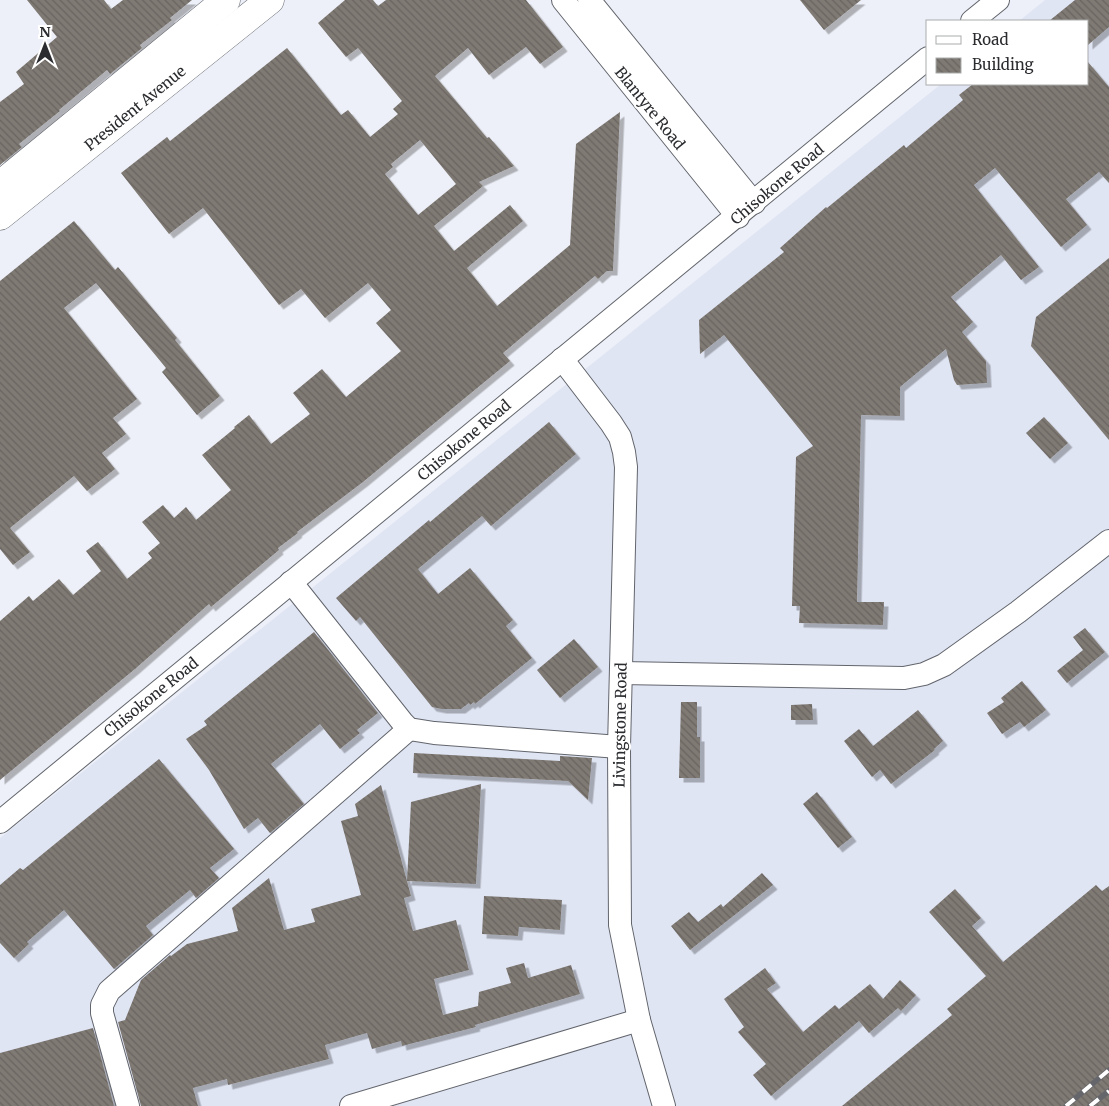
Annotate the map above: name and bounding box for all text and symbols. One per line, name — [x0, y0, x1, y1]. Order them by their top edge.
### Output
north arrow — [20, 20, 70, 70]
legend — [926, 20, 1089, 85]
text: N — [39, 23, 51, 41]
text: Road — [972, 30, 1008, 49]
text: Building — [972, 55, 1034, 74]
street label: President Avenue — [81, 61, 190, 155]
street label: Blantyre Road — [611, 63, 689, 153]
street label: Chisokone Road — [726, 139, 828, 229]
street label: Chisokone Road — [413, 395, 515, 485]
street label: Chisokone Road — [100, 653, 202, 741]
street label: Livingstone Road — [609, 662, 631, 788]

